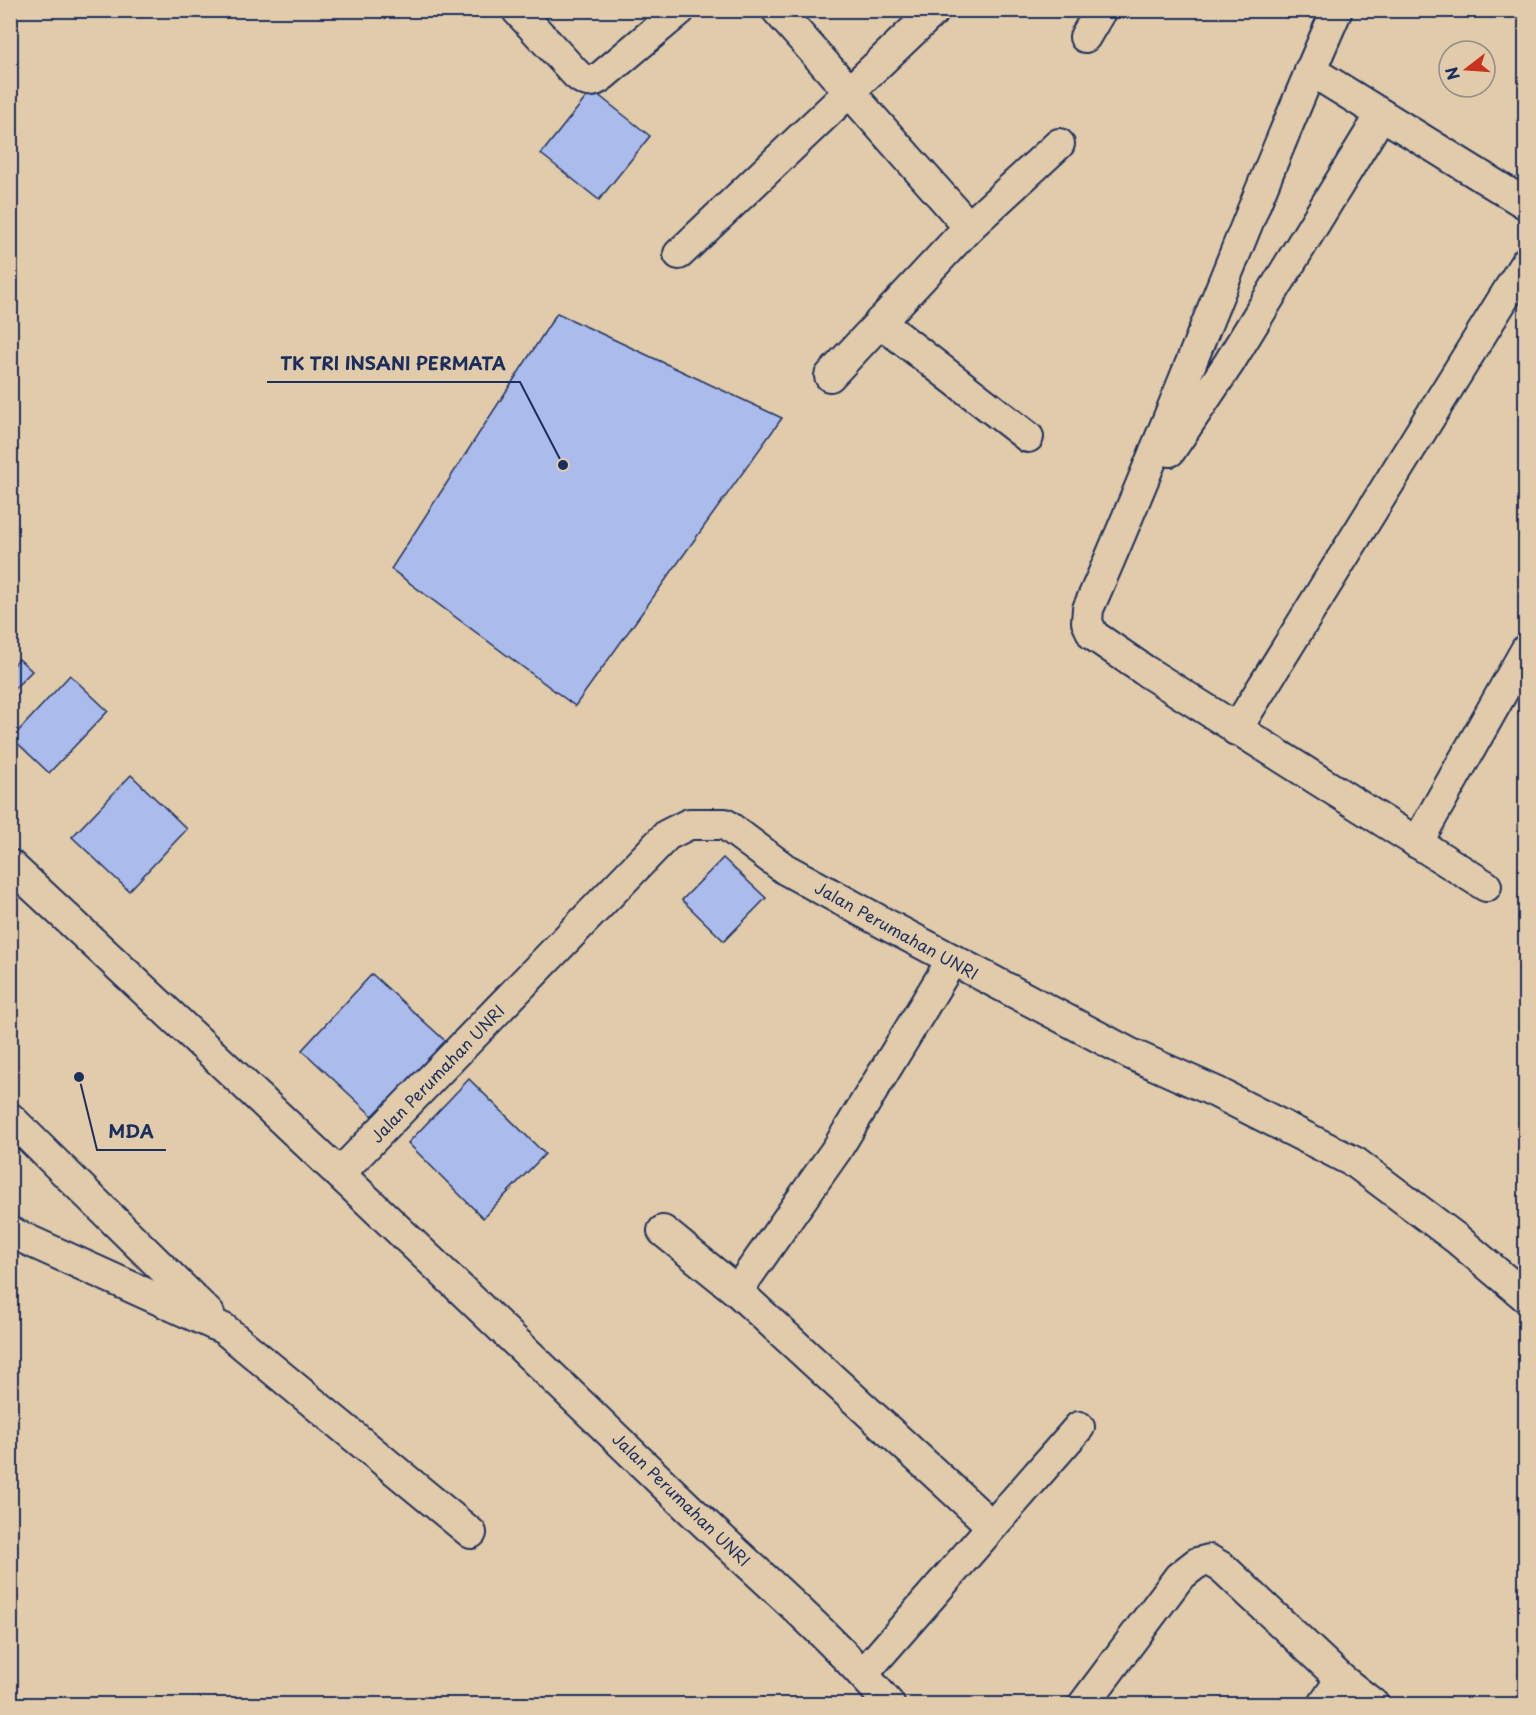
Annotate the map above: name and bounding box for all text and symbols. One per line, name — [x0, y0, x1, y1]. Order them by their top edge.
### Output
north arrow — [1437, 39, 1497, 99]
text: N — [1438, 64, 1465, 83]
callout: TK TRI INSANI PERMATA — [267, 346, 520, 382]
text: TK TRI INSANI PERMATA — [280, 349, 506, 376]
street label: Jalan Perumahan UNRI — [811, 875, 983, 985]
street label: Jalan Perumahan UNRI — [365, 999, 509, 1147]
callout: MDA — [97, 1114, 166, 1150]
text: MDA — [108, 1117, 154, 1144]
street label: Jalan Perumahan UNRI — [608, 1427, 756, 1571]

